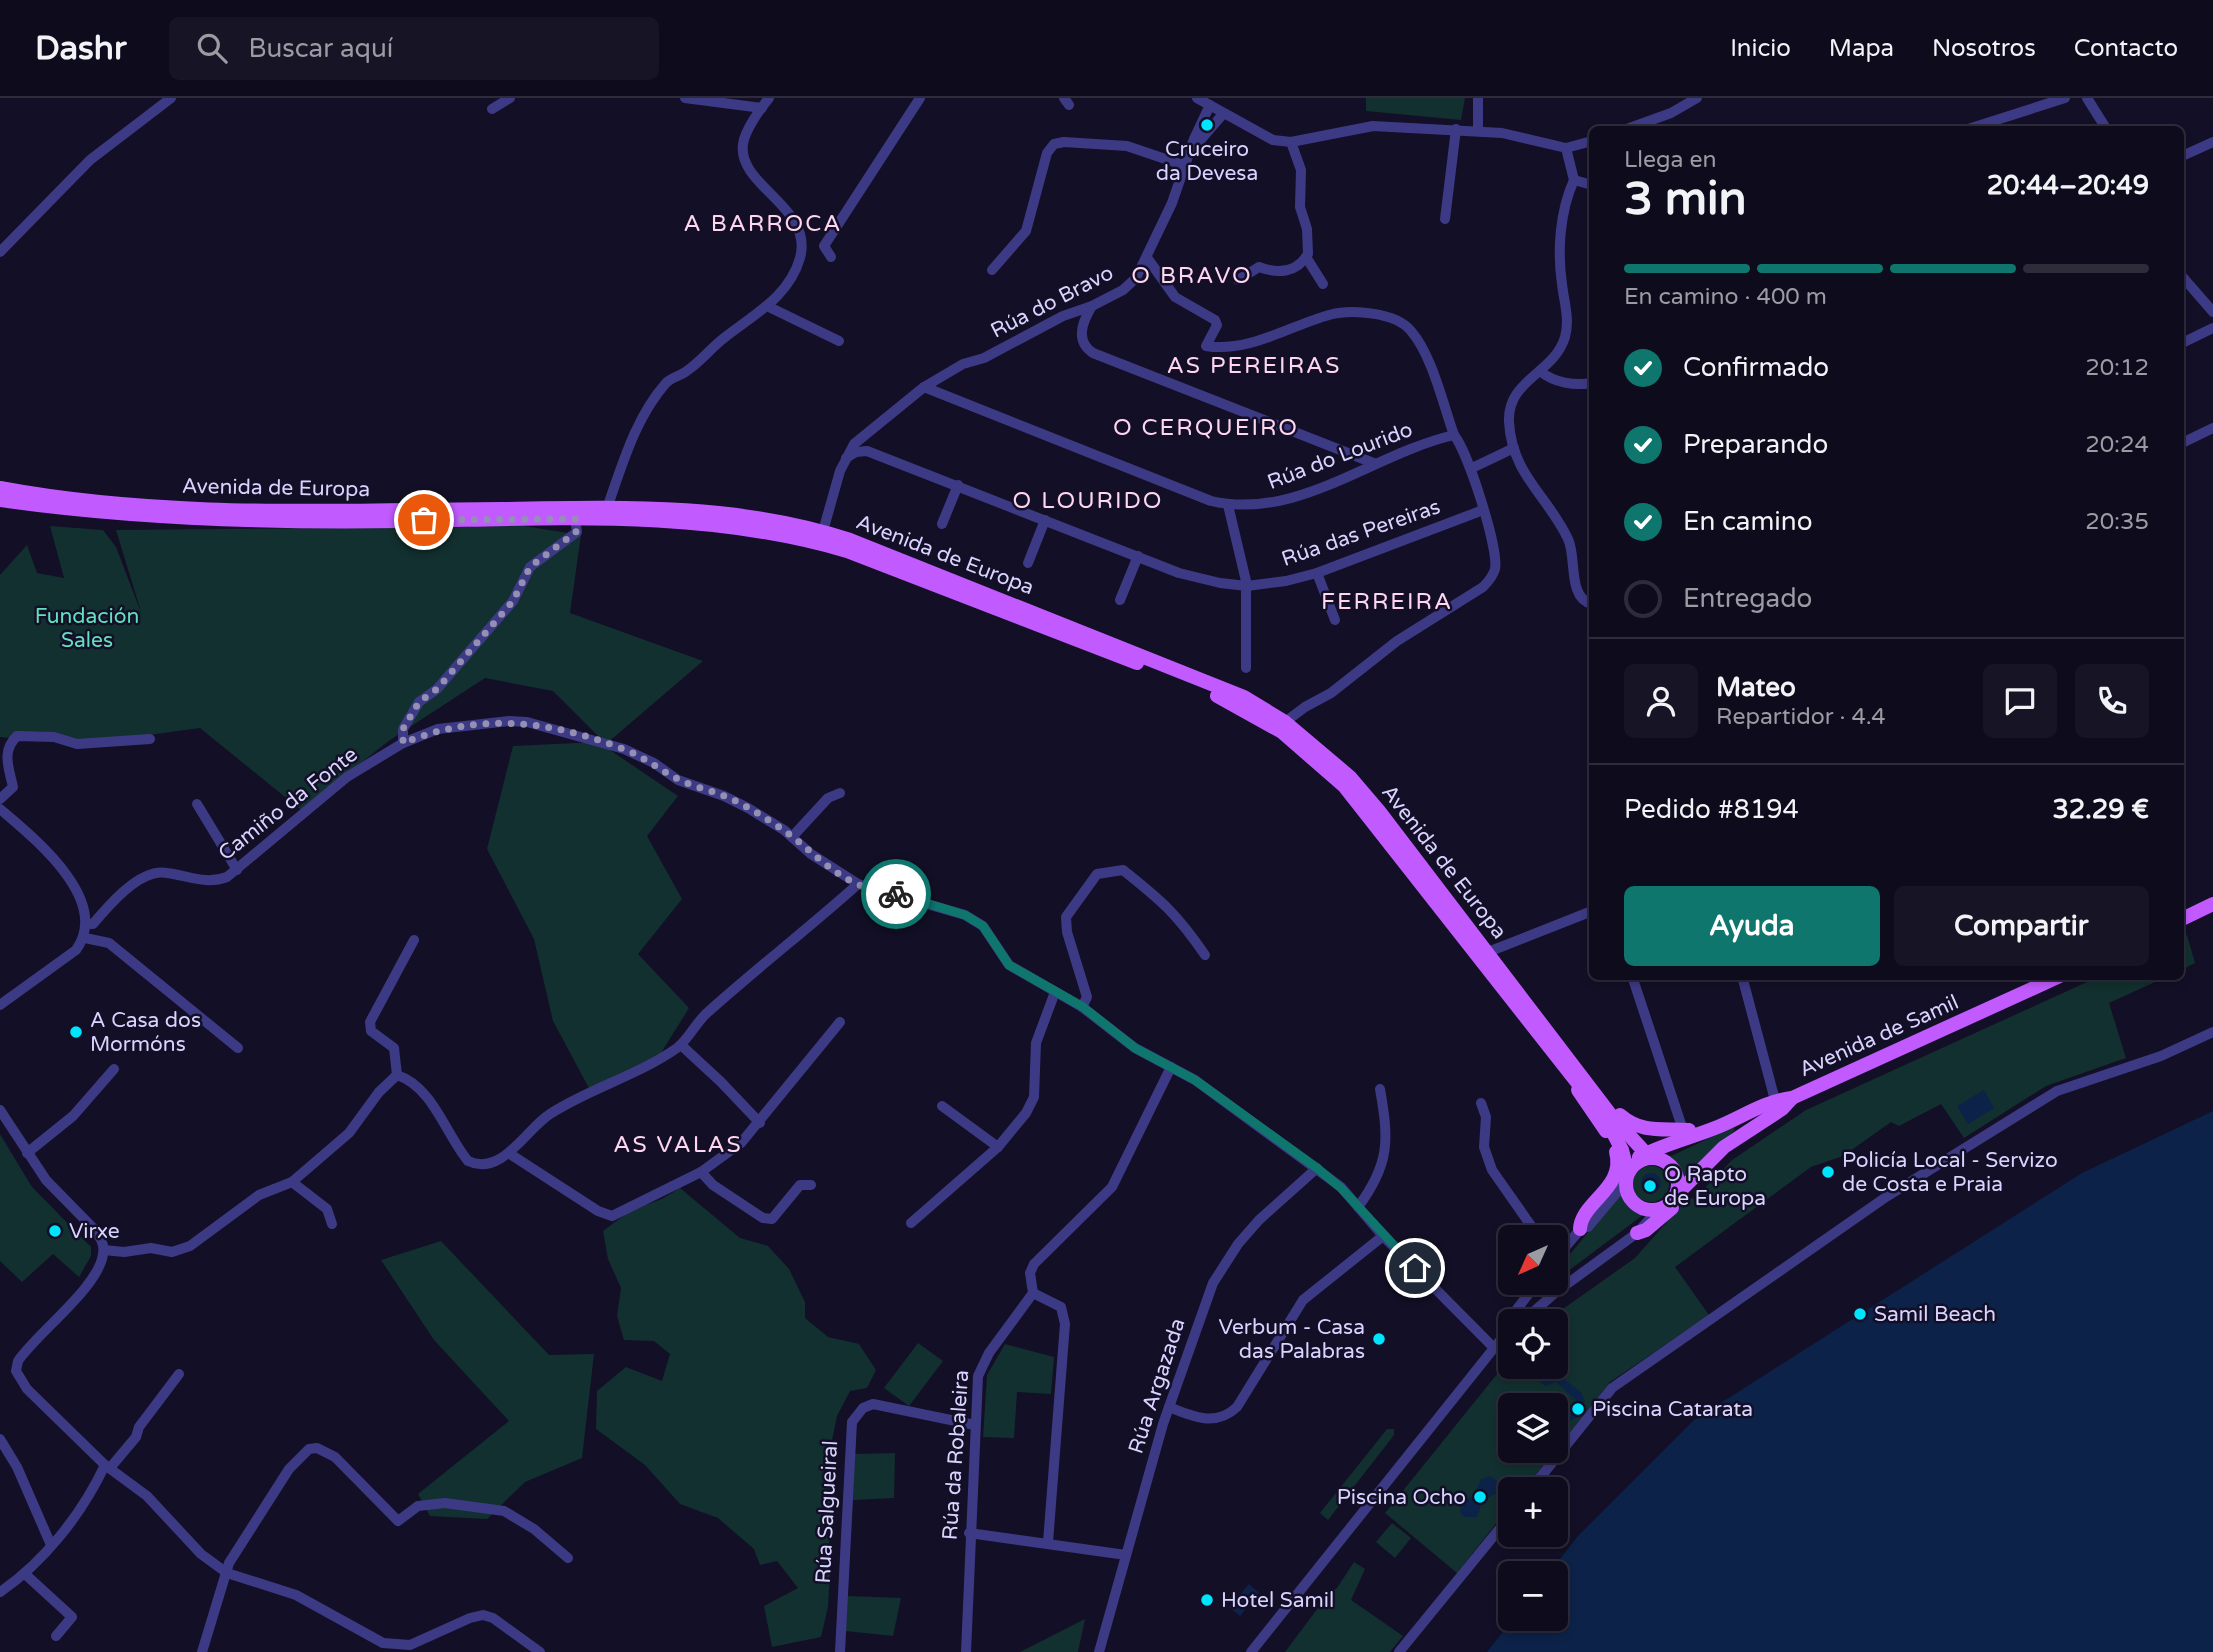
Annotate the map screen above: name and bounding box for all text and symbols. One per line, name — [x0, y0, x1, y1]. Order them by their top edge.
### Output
search box — [169, 17, 659, 80]
text: Dashr — [35, 29, 127, 68]
icon: search — [193, 29, 231, 67]
text: Buscar aquí — [249, 33, 393, 64]
text: Inicio — [1730, 34, 1791, 63]
text: Mapa — [1829, 34, 1894, 63]
text: Nosotros — [1932, 34, 2036, 63]
text: Contacto — [2074, 34, 2178, 63]
marker: Cruceiro da Devesa — [1199, 117, 1215, 133]
place label: Cruceiro da Devesa — [1156, 137, 1258, 186]
text: Llega en — [1624, 146, 1716, 174]
text: 20:44–20:49 — [1987, 170, 2149, 201]
text: 3 min — [1624, 172, 1747, 227]
district label: A BARROCA — [684, 210, 842, 238]
street label: Rúa do Bravo — [986, 260, 1118, 344]
district label: O BRAVO — [1131, 262, 1253, 290]
text: En camino · 400 m — [1624, 283, 1827, 311]
icon: check — [1624, 349, 1662, 387]
district label: AS PEREIRAS — [1167, 352, 1341, 380]
text: Confirmado — [1683, 352, 1829, 383]
text: 20:12 — [2085, 354, 2149, 382]
district label: O CERQUEIRO — [1113, 414, 1299, 442]
street label: Rúa do Lourido — [1264, 417, 1416, 495]
icon: check — [1624, 426, 1662, 464]
text: Preparando — [1683, 429, 1828, 460]
text: 20:24 — [2085, 431, 2149, 459]
street label: Avenida de Europa — [182, 474, 370, 502]
district label: O LOURIDO — [1013, 487, 1163, 515]
pin — [394, 490, 454, 550]
street label: Rúa das Pereiras — [1278, 494, 1444, 572]
icon: bag — [405, 501, 443, 539]
icon: check — [1624, 503, 1662, 541]
text: En camino — [1683, 506, 1812, 537]
text: 20:35 — [2085, 508, 2149, 536]
street label: Avenida de Europa — [853, 510, 1037, 600]
text: Entregado — [1683, 583, 1812, 614]
district label: FERREIRA — [1321, 588, 1453, 616]
park label: Fundación Sales — [35, 604, 139, 653]
button: person — [1624, 664, 1698, 738]
button: chat — [1983, 664, 2057, 738]
button: phone — [2075, 664, 2149, 738]
text: Mateo — [1716, 672, 1796, 703]
text: Repartidor · 4.4 — [1716, 703, 1886, 731]
street label: Camiño da Fonte — [214, 742, 363, 866]
street label: Avenida de Europa — [1376, 780, 1512, 944]
text: Pedido #8194 — [1624, 794, 1799, 825]
text: 32.29 € — [2052, 794, 2149, 825]
courier — [861, 859, 931, 929]
icon: bike — [877, 875, 915, 913]
button: Ayuda — [1624, 886, 1880, 966]
button: Compartir — [1894, 886, 2149, 966]
street label: Avenida de Samil — [1796, 990, 1962, 1082]
place label: A Casa dos Mormóns — [90, 1008, 201, 1057]
marker: A Casa dos Mormóns — [68, 1024, 84, 1040]
district label: AS VALAS — [613, 1131, 743, 1159]
place label: Policía Local - Servizo de Costa e Praia — [1842, 1148, 2058, 1197]
place label: O Rapto de Europa — [1664, 1162, 1766, 1211]
marker: Policía Local - Servizo de Costa e Praia — [1820, 1164, 1836, 1180]
marker: O Rapto de Europa — [1642, 1178, 1658, 1194]
place label: Virxe — [69, 1219, 120, 1244]
marker: Virxe — [47, 1223, 63, 1239]
north arrow — [1498, 1225, 1568, 1295]
map controls — [1498, 1225, 1568, 1631]
pin — [1385, 1238, 1445, 1298]
icon: home — [1396, 1249, 1434, 1287]
place label: Samil Beach — [1874, 1302, 1996, 1327]
marker: Samil Beach — [1852, 1306, 1868, 1322]
button: locate — [1498, 1309, 1568, 1379]
street label: Rúa Argazada — [1123, 1315, 1191, 1457]
place label: Verbum - Casa das Palabras — [1219, 1315, 1365, 1364]
marker: Verbum - Casa das Palabras — [1371, 1331, 1387, 1347]
street label: Rúa da Robaleira — [938, 1369, 974, 1541]
button: layers — [1498, 1393, 1568, 1463]
place label: Piscina Catarata — [1592, 1397, 1753, 1422]
marker: Piscina Catarata — [1570, 1401, 1586, 1417]
street label: Rúa Salgueiral — [811, 1440, 843, 1584]
button: + — [1498, 1477, 1568, 1547]
place label: Piscina Ocho — [1337, 1485, 1466, 1510]
marker: Piscina Ocho — [1472, 1489, 1488, 1505]
button: − — [1498, 1561, 1568, 1631]
place label: Hotel Samil — [1221, 1588, 1334, 1613]
marker: Hotel Samil — [1199, 1592, 1215, 1608]

